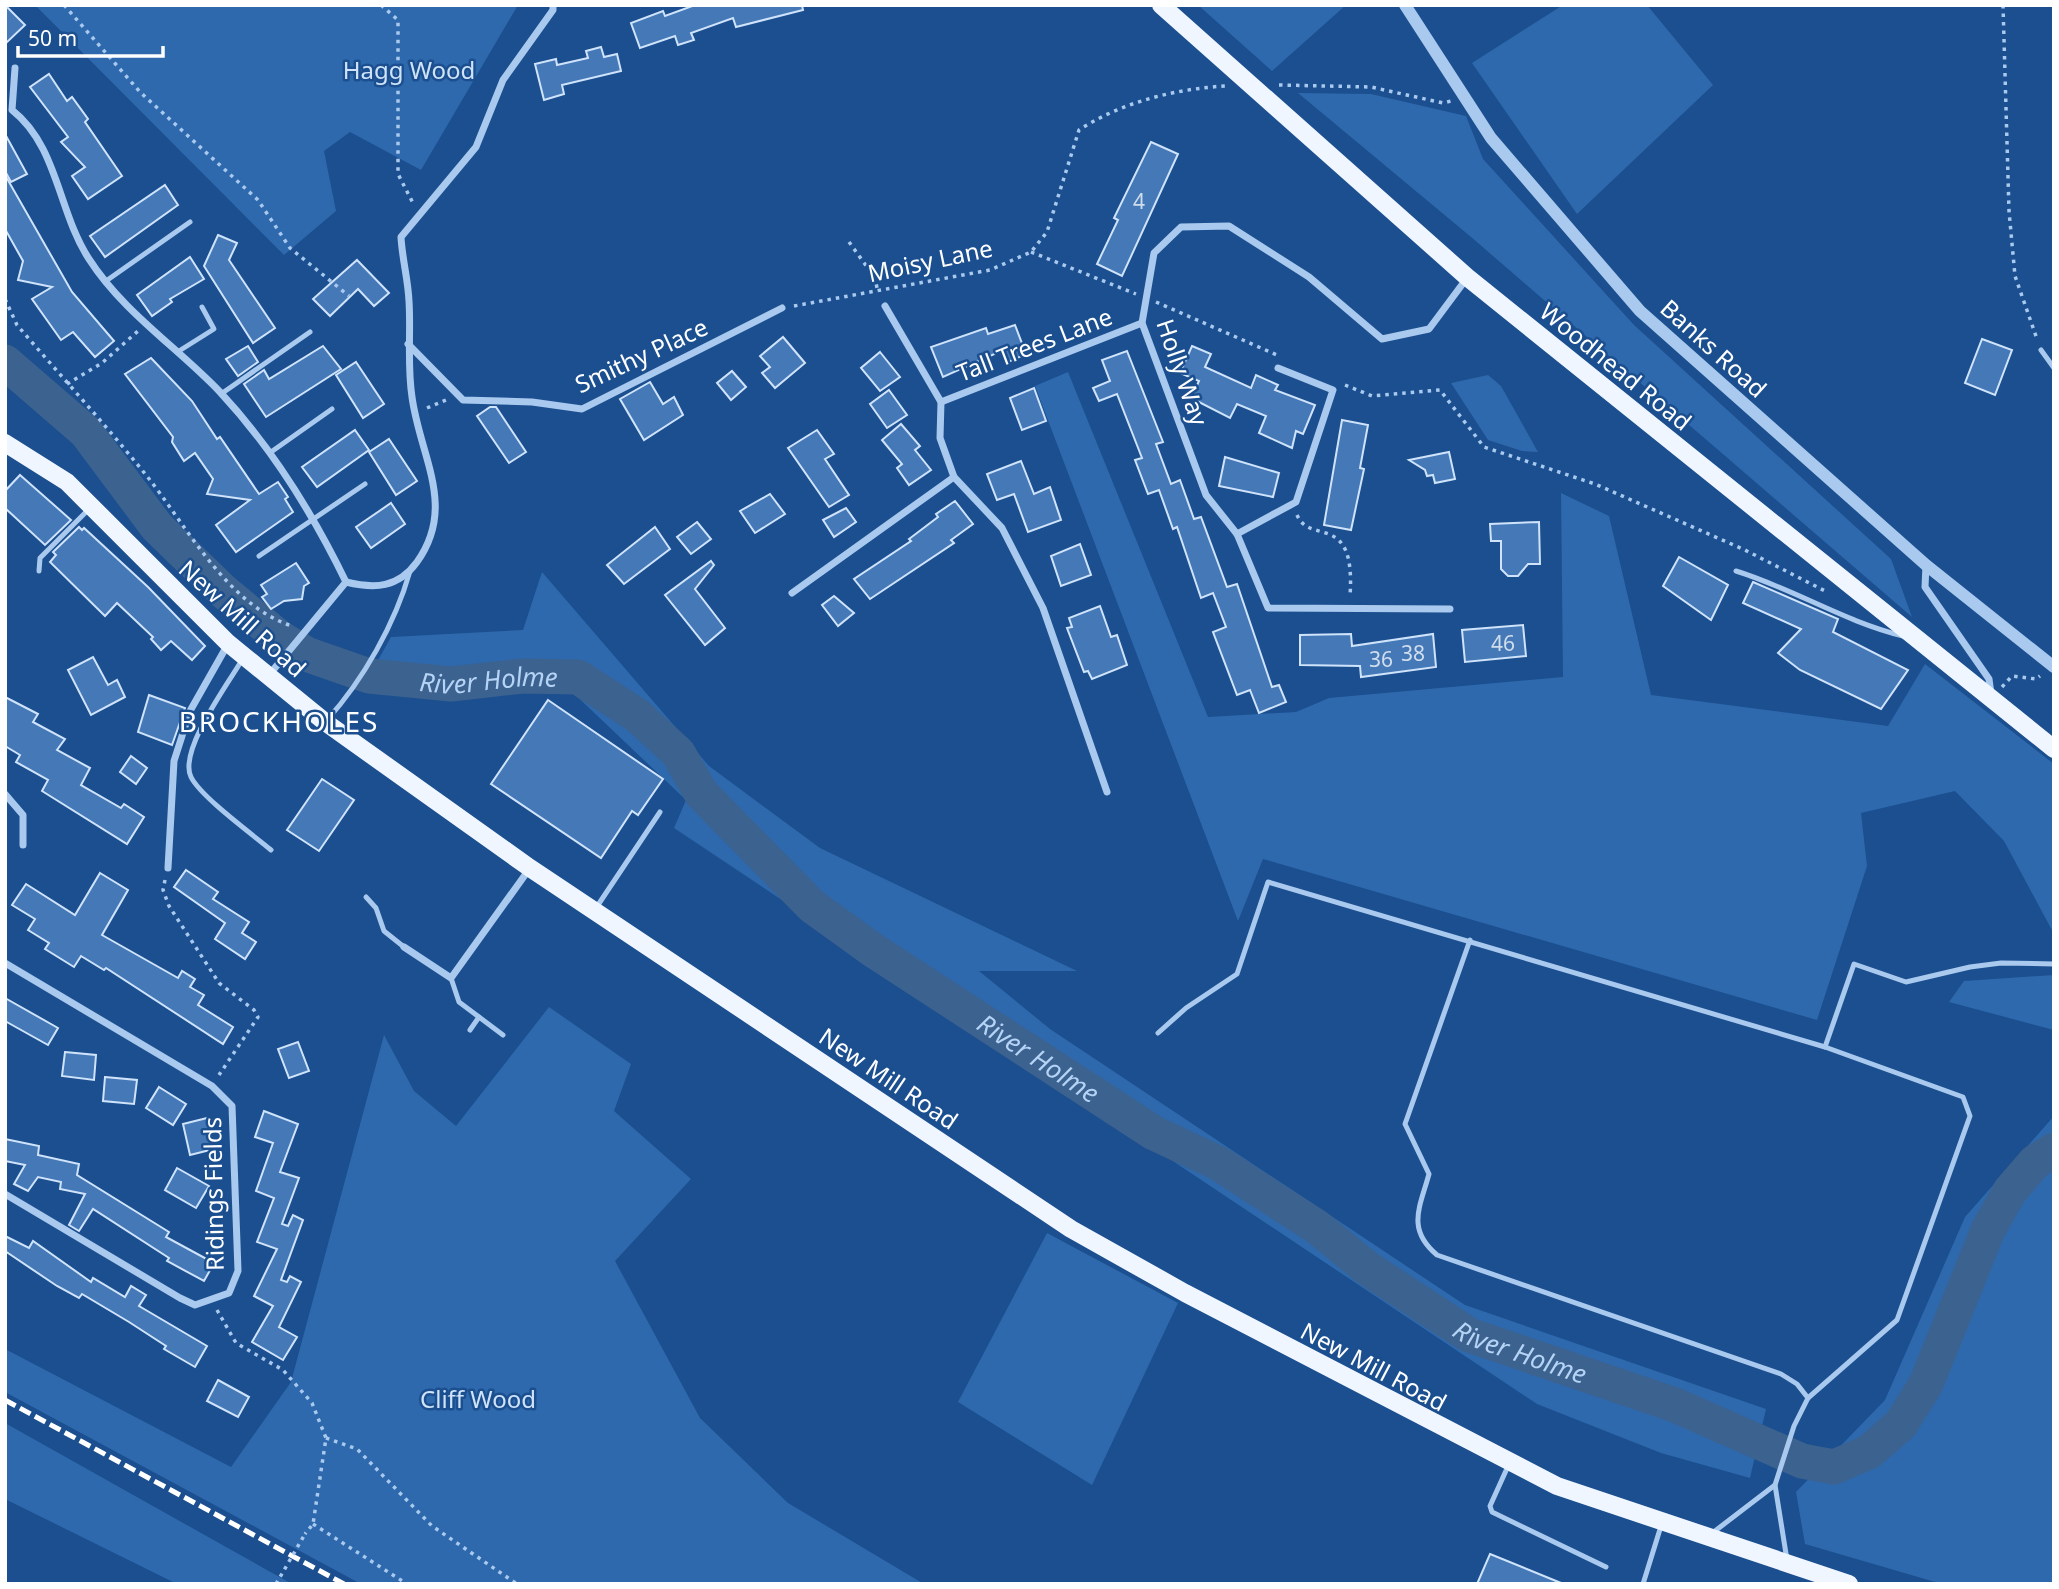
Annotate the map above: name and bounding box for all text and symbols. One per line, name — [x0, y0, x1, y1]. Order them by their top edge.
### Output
scale bar — [18, 14, 163, 58]
text: 50 m — [28, 24, 77, 52]
park label: Hagg Wood — [343, 53, 475, 86]
house number: 4 — [1133, 187, 1145, 215]
street label: Moisy Lane — [865, 231, 995, 289]
street label: Banks Road — [1654, 292, 1774, 404]
street label: Woodhead Road — [1533, 295, 1699, 437]
street label: Tall Trees Lane — [951, 299, 1117, 389]
street label: Smithy Place — [569, 310, 713, 400]
street label: Holly Way — [1149, 314, 1217, 430]
street label: New Mill Road — [172, 552, 314, 684]
house number: 46 — [1491, 629, 1515, 657]
house number: 38 — [1401, 639, 1425, 667]
house number: 36 — [1369, 645, 1393, 673]
water label: River Holme — [418, 658, 558, 702]
district label: BROCKHOLES — [179, 702, 379, 740]
water label: River Holme — [971, 1005, 1107, 1111]
street label: New Mill Road — [813, 1019, 965, 1137]
street label: Ridings Fields — [195, 1117, 231, 1271]
water label: River Holme — [1446, 1312, 1592, 1392]
street label: New Mill Road — [1295, 1314, 1453, 1418]
park label: Cliff Wood — [420, 1382, 536, 1415]

